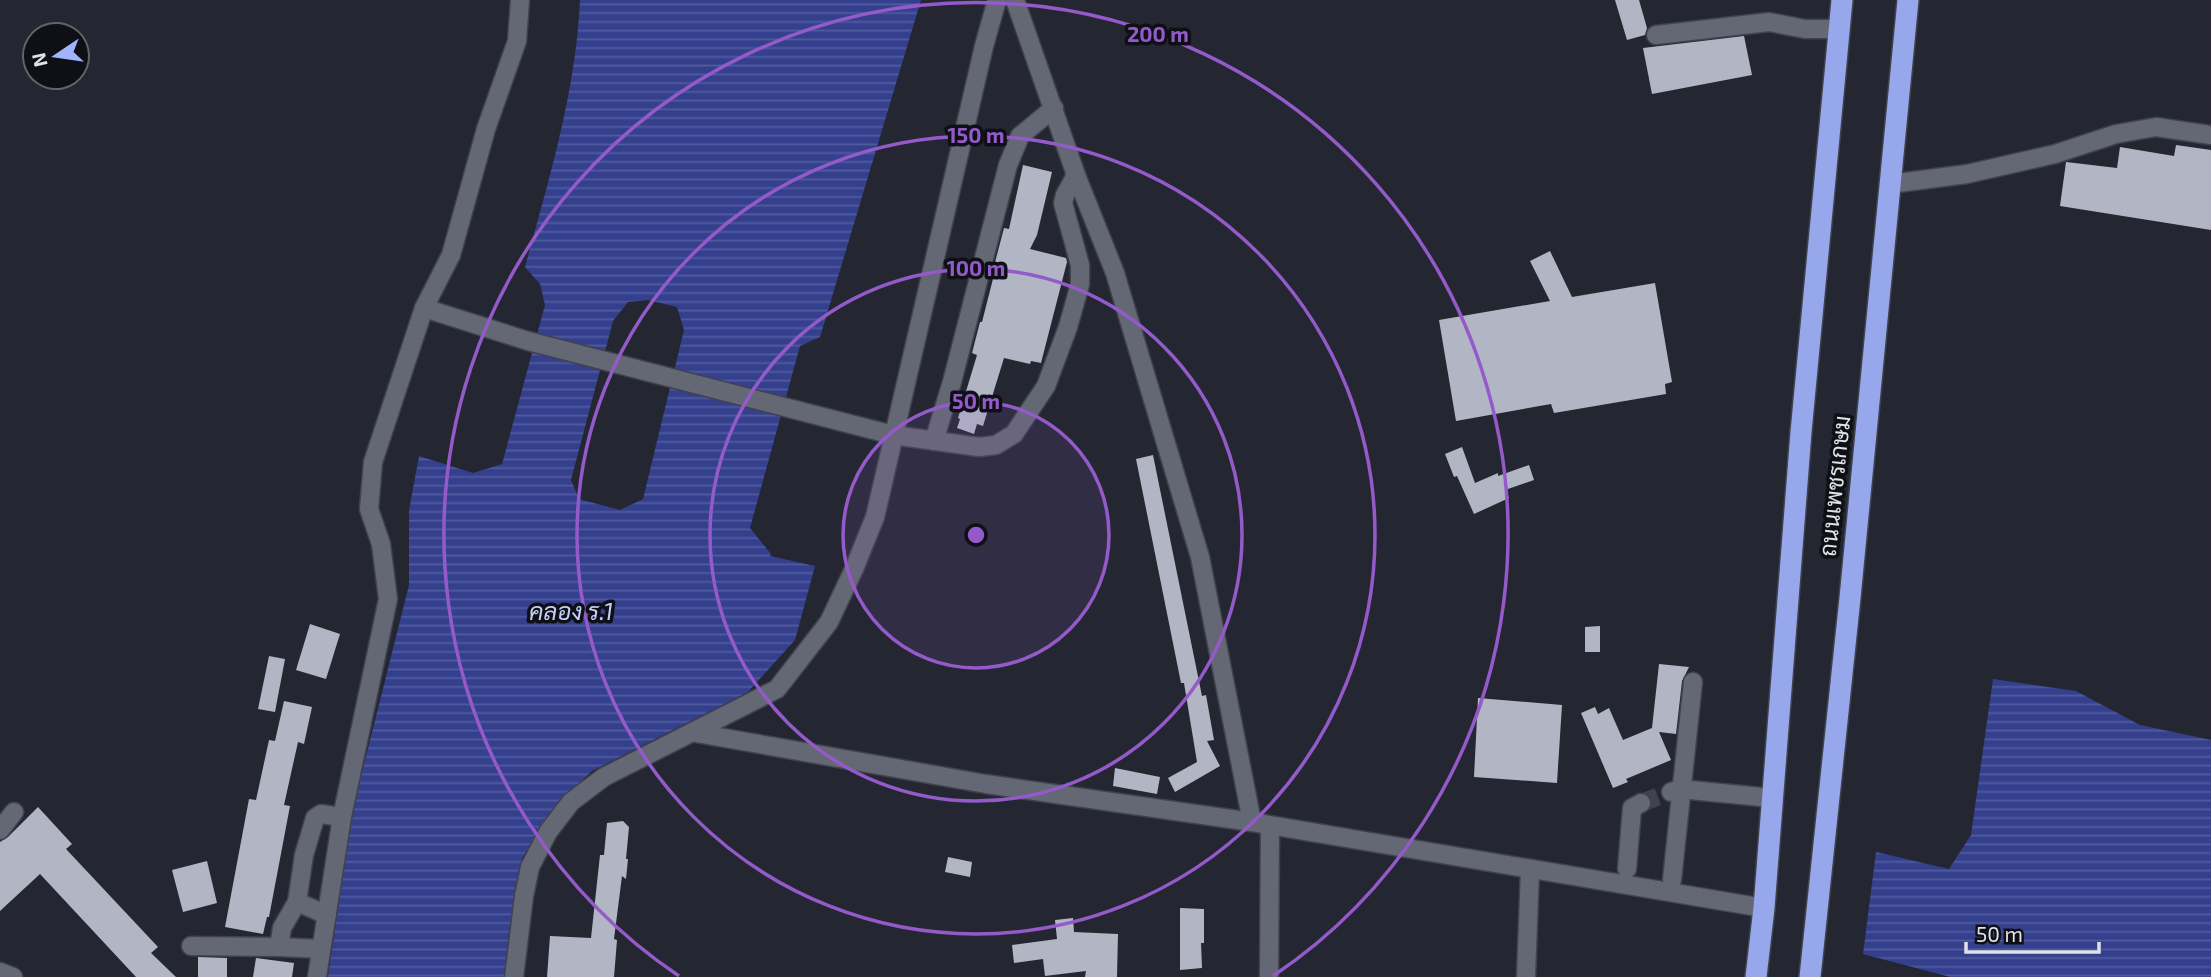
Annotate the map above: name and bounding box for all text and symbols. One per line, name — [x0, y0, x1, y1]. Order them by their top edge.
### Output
north arrow — [21, 21, 91, 91]
text: 200 m — [1127, 21, 1189, 46]
text: N — [26, 51, 52, 69]
text: 150 m — [948, 122, 1004, 147]
text: 100 m — [947, 255, 1005, 280]
text: 50 m — [952, 388, 1000, 413]
street label: ถนนเพชรเกษม — [1813, 414, 1855, 558]
centre of rings — [964, 523, 988, 547]
water label: คลอง ร.1 — [529, 596, 613, 625]
scale bar — [1966, 911, 2099, 955]
text: 50 m — [1976, 921, 2023, 946]

